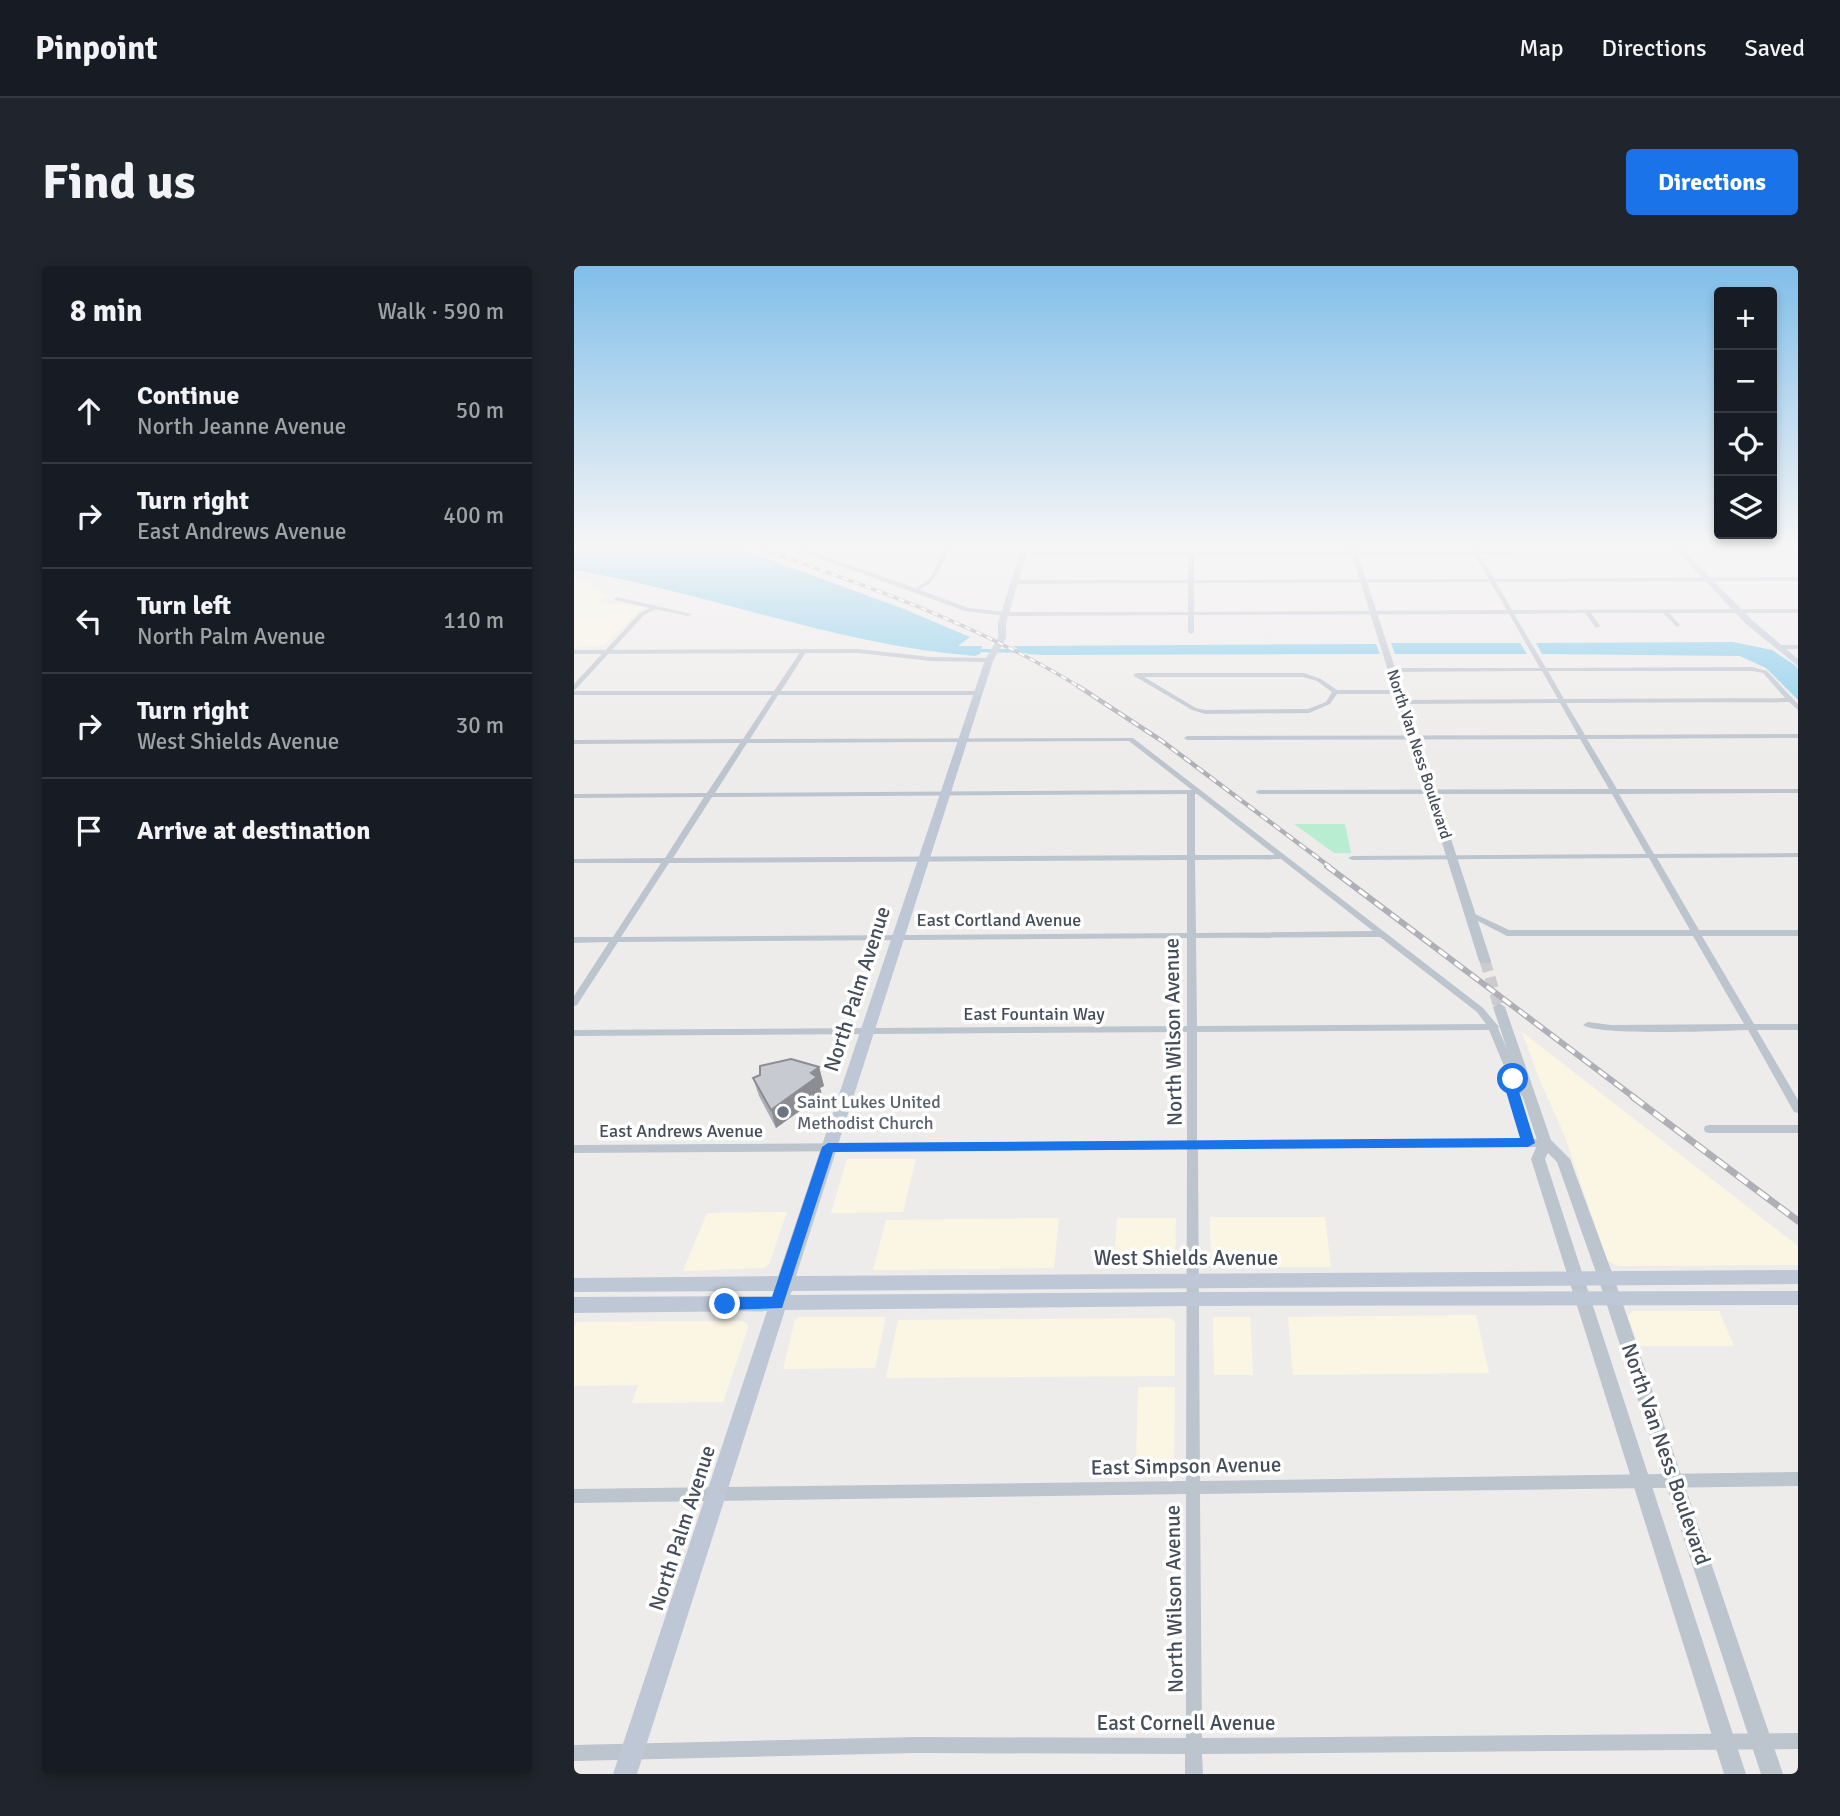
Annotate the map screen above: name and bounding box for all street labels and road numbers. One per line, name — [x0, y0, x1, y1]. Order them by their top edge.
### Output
street label: North Van Ness Boulevard — [1382, 667, 1456, 842]
street label: North Palm Avenue — [818, 903, 896, 1075]
street label: East Cortland Avenue — [917, 909, 1081, 931]
street label: North Wilson Avenue — [1158, 938, 1188, 1126]
street label: East Fountain Way — [963, 1003, 1105, 1025]
street label: East Andrews Avenue — [599, 1120, 763, 1142]
street label: West Shields Avenue — [1094, 1245, 1278, 1271]
street label: North Van Ness Boulevard — [1616, 1340, 1716, 1568]
street label: North Palm Avenue — [643, 1442, 721, 1614]
street label: East Simpson Avenue — [1090, 1451, 1282, 1481]
street label: North Wilson Avenue — [1159, 1505, 1189, 1693]
street label: East Cornell Avenue — [1096, 1710, 1276, 1736]

